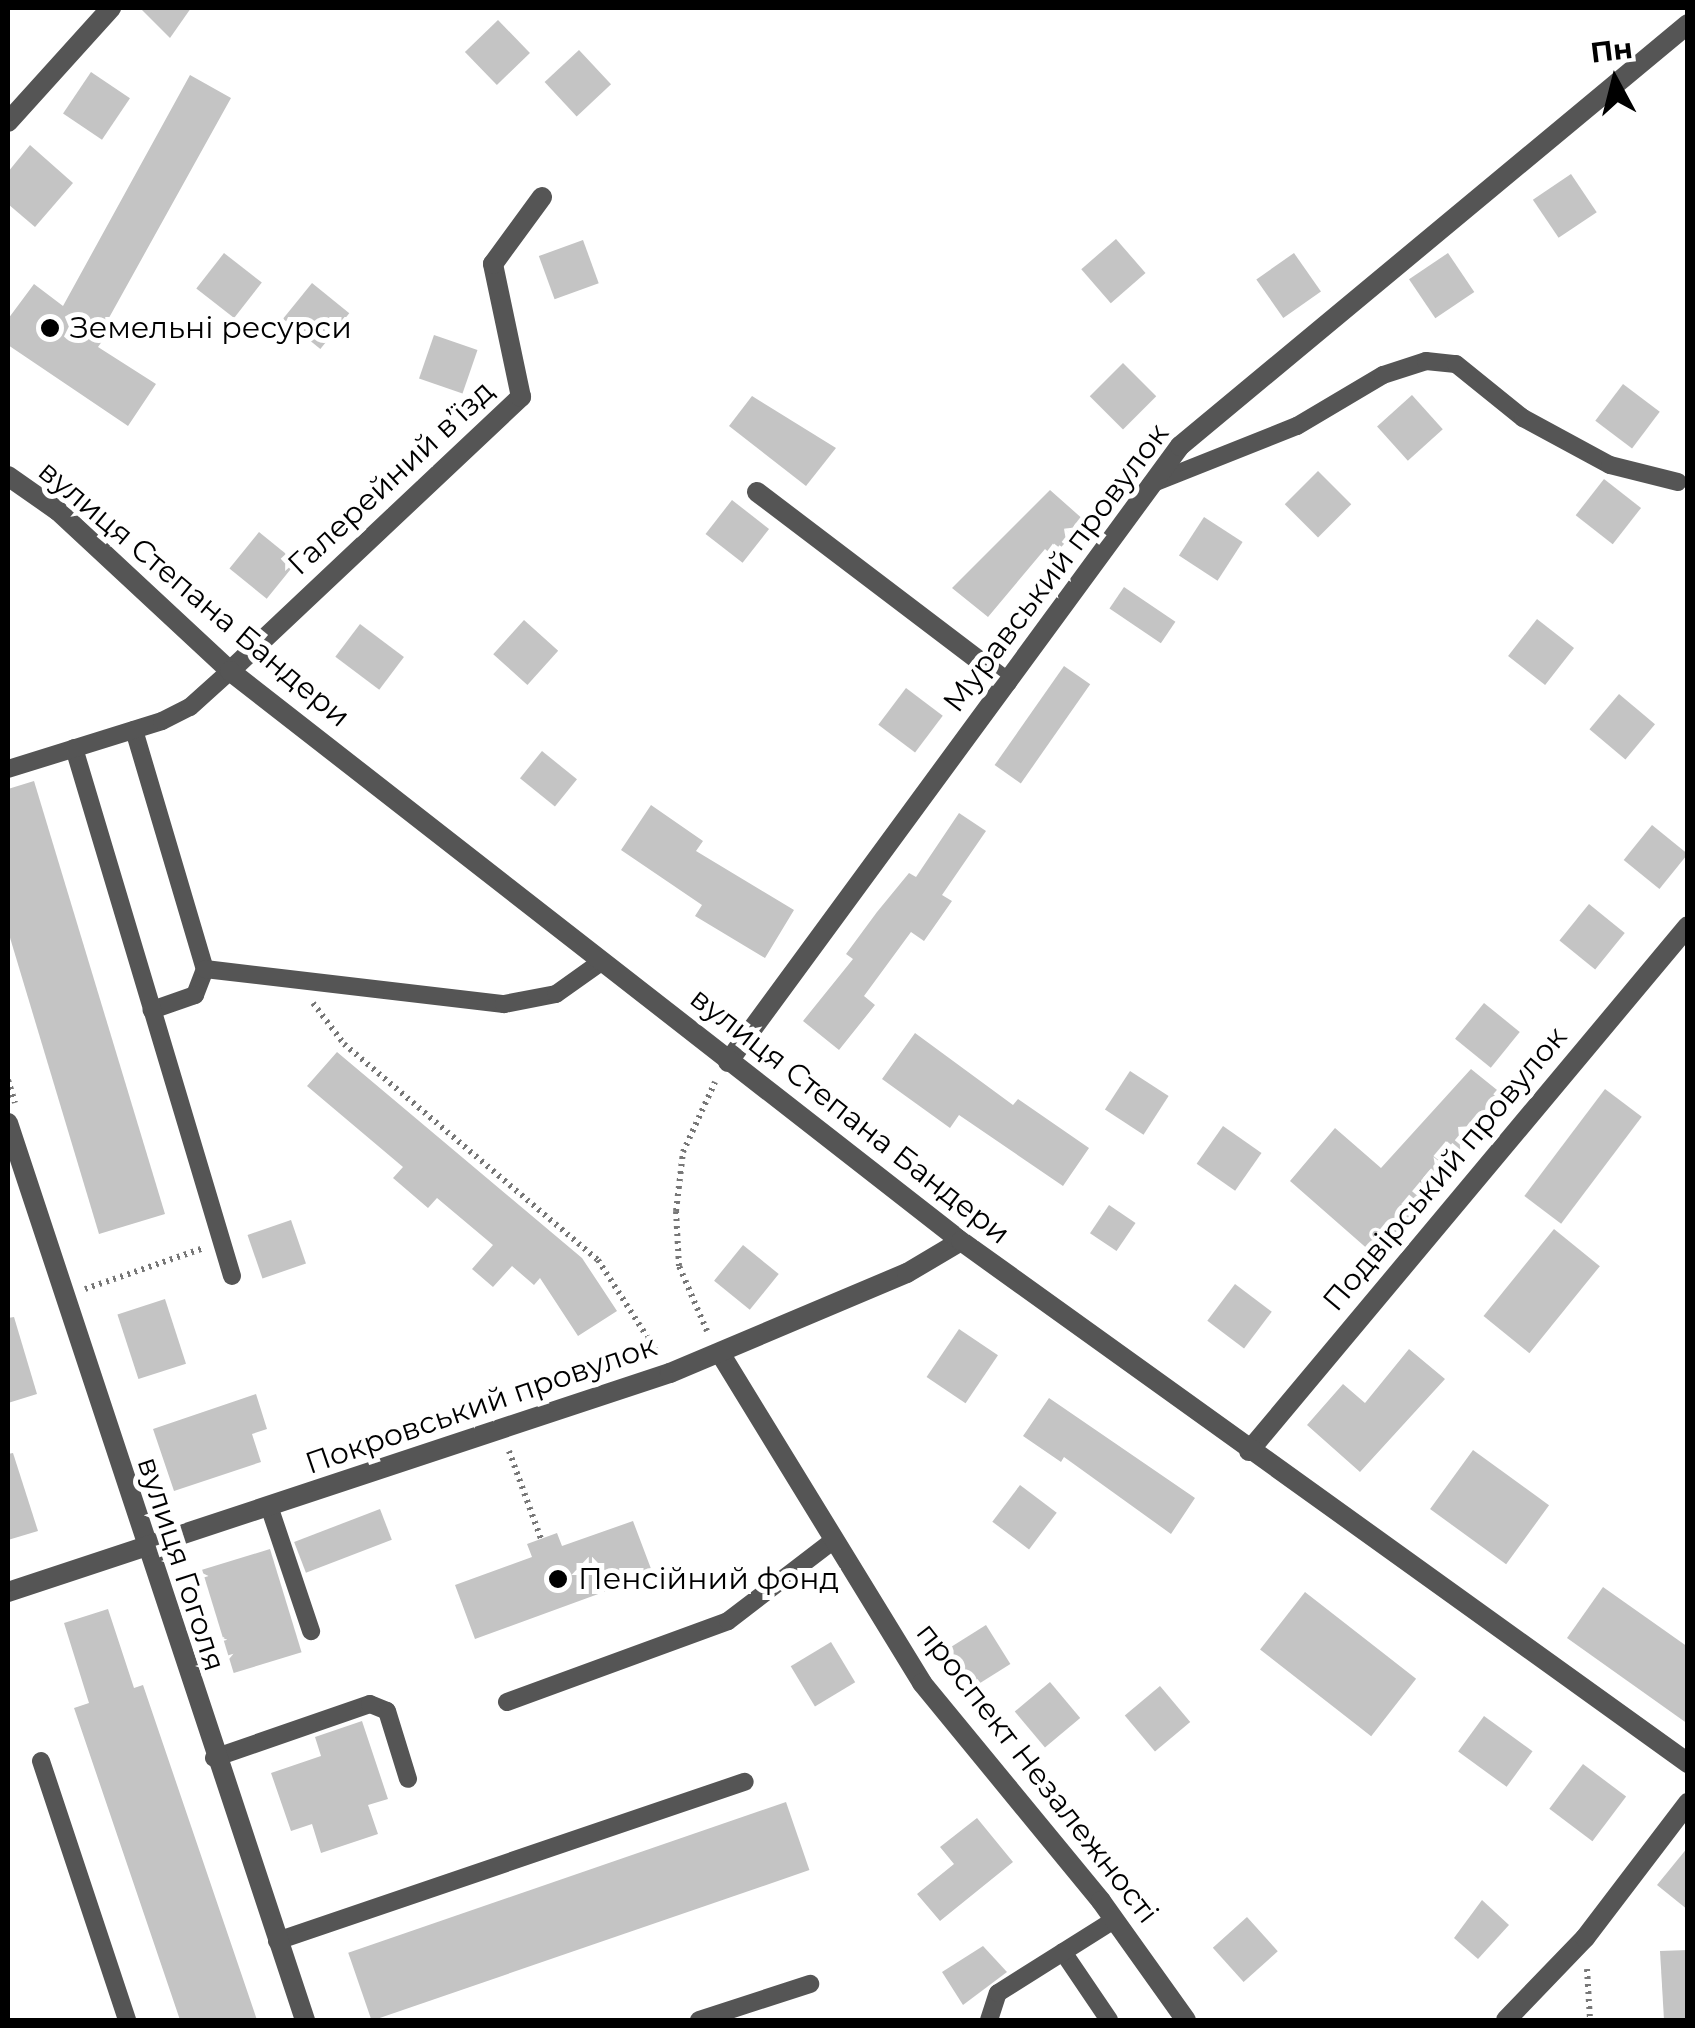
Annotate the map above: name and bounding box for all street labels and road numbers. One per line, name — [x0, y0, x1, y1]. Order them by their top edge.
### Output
street label: Галерейний в’їзд — [280, 373, 502, 583]
street label: Муравський провулок — [936, 417, 1176, 719]
street label: вулиця Степана Бандери — [31, 453, 357, 735]
street label: вулиця Степана Бандери — [683, 980, 1017, 1252]
street label: Подвірський провулок — [1315, 1019, 1575, 1319]
street label: Покровський провулок — [301, 1328, 661, 1482]
street label: вулиця Гоголя — [129, 1453, 233, 1675]
street label: проспект Незалежності — [908, 1616, 1166, 1930]

